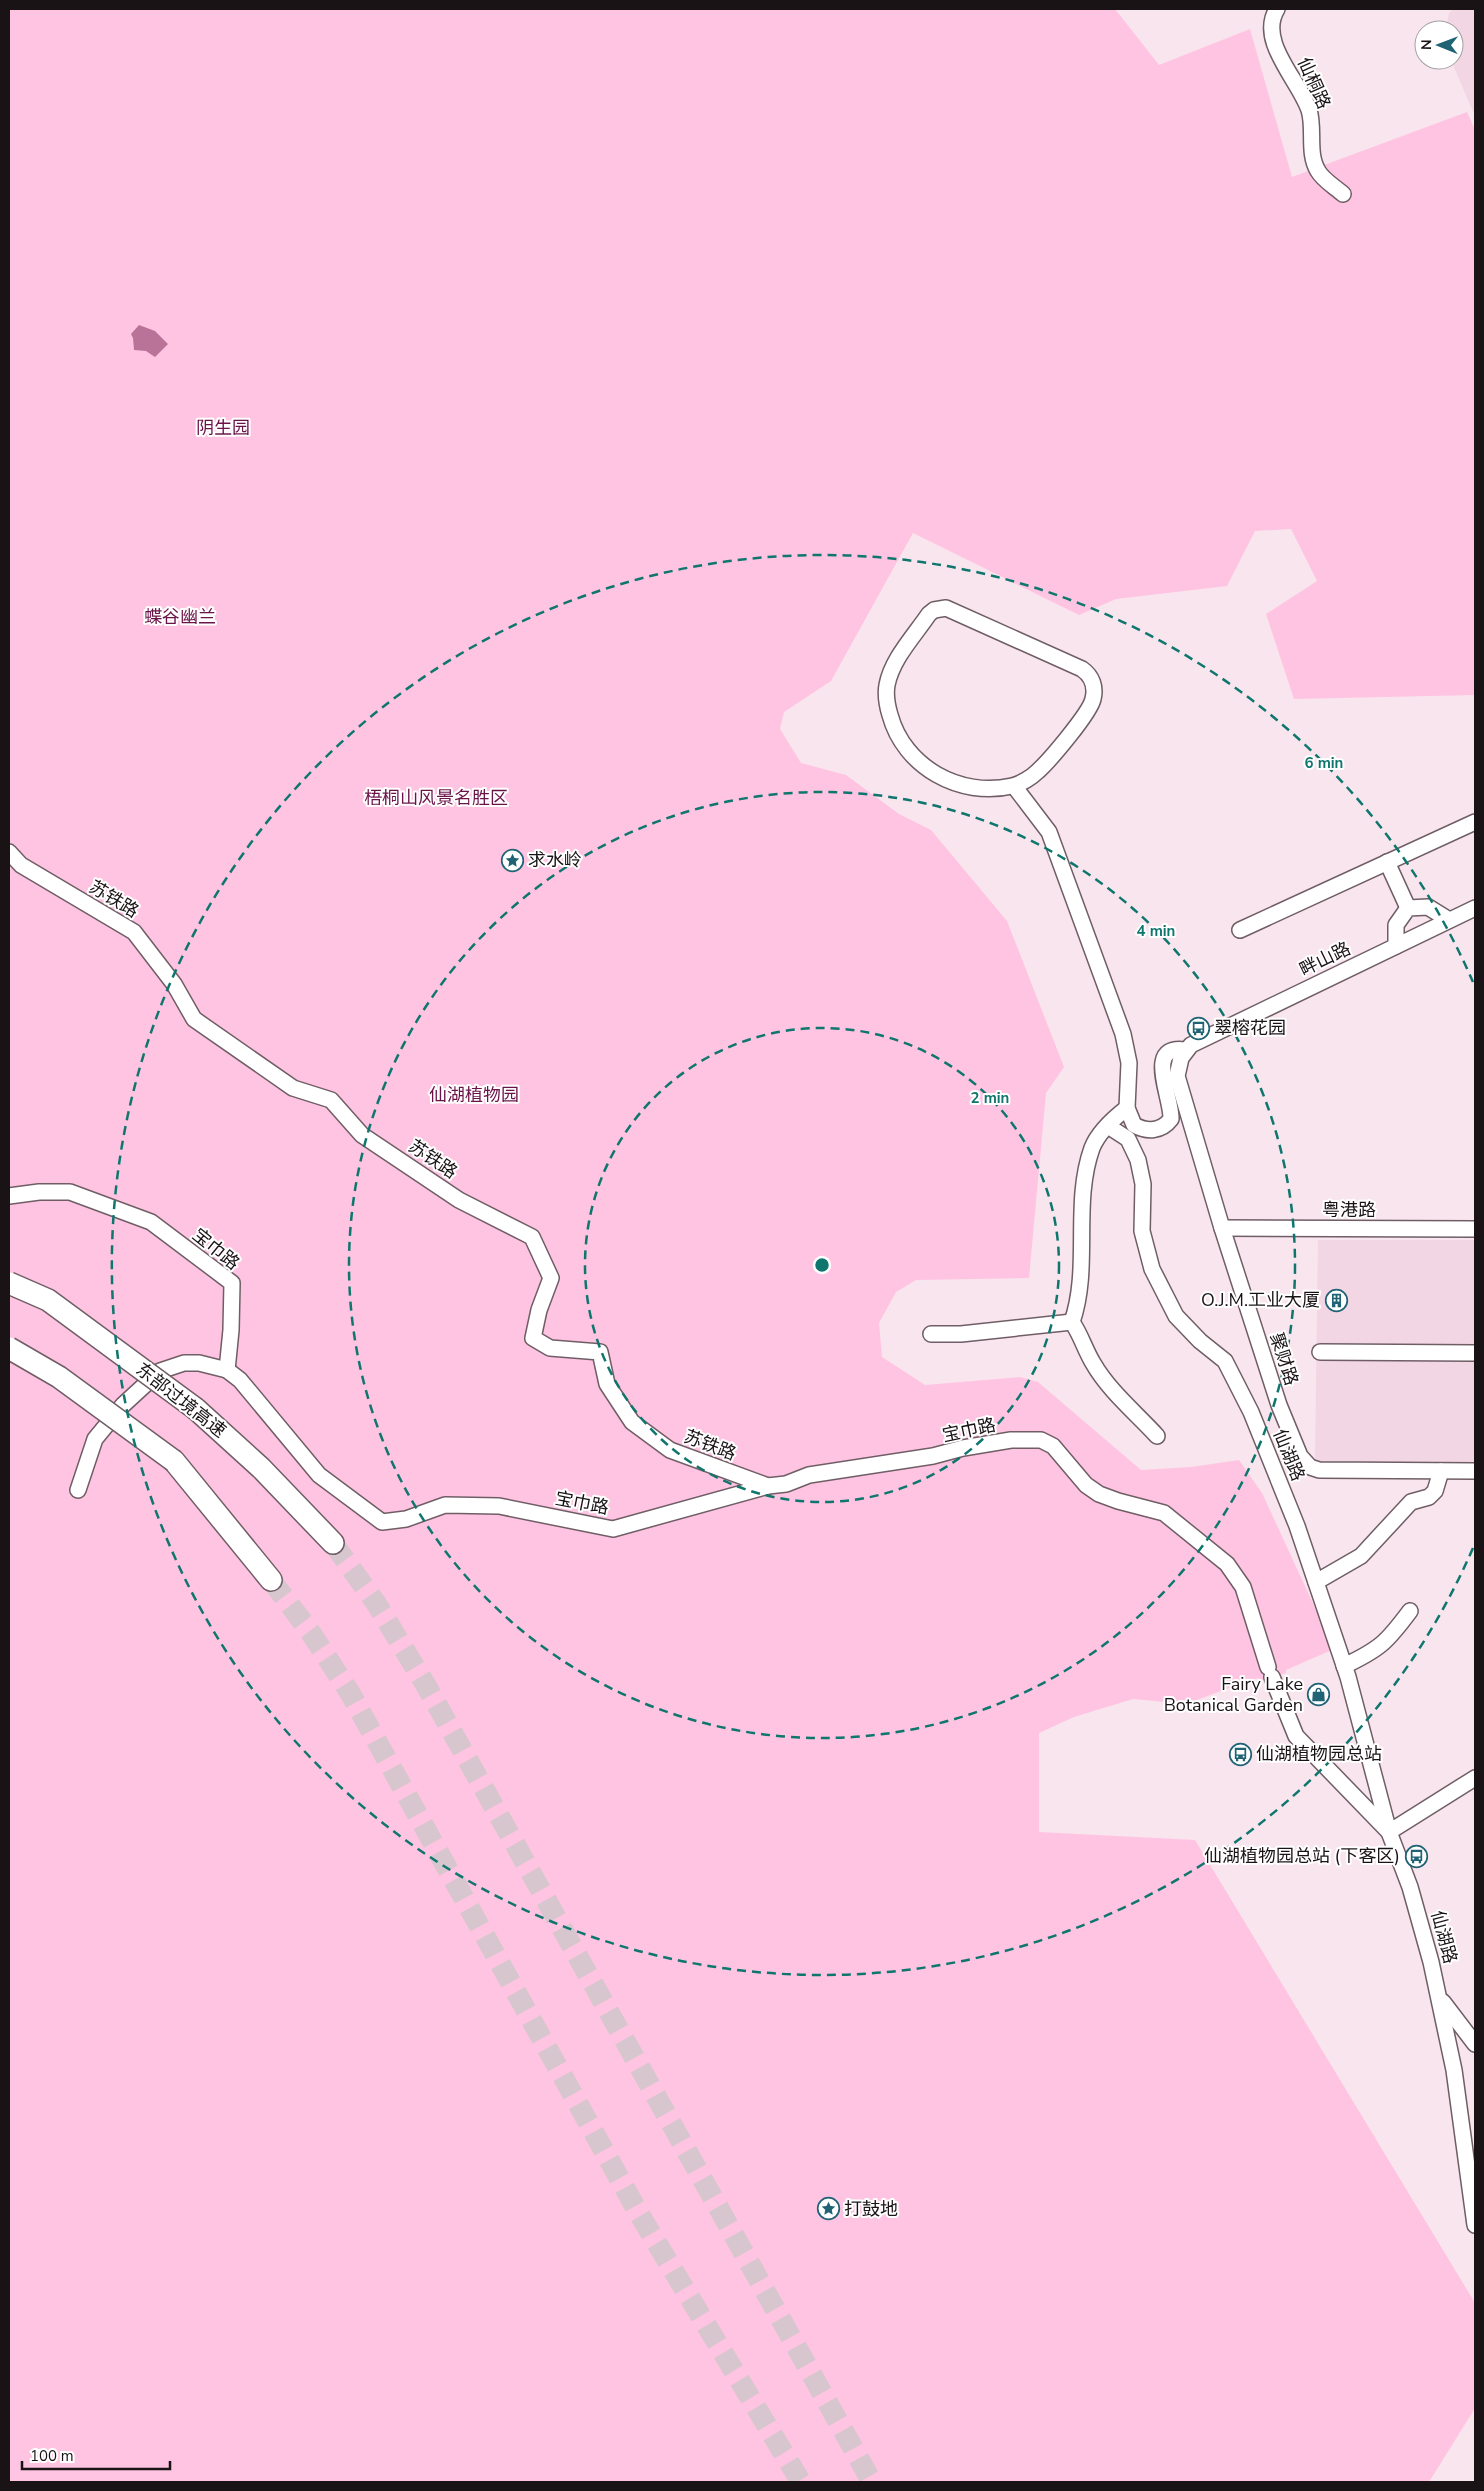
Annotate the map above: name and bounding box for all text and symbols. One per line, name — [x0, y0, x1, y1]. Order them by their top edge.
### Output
north arrow — [1414, 20, 1464, 70]
text: N — [1417, 39, 1436, 50]
street label: 仙桐路 — [1292, 53, 1336, 113]
park label: 阴生园 — [196, 416, 250, 440]
park label: 蝶谷幽兰 — [144, 605, 216, 629]
text: 6 min — [1305, 753, 1343, 773]
park label: 梧桐山风景名胜区 — [364, 786, 508, 810]
place icon: 求水岭 — [500, 848, 524, 872]
place label: 求水岭 — [528, 848, 582, 872]
street label: 苏铁路 — [85, 875, 143, 923]
text: 4 min — [1137, 921, 1175, 941]
street label: 畔山路 — [1295, 936, 1355, 982]
bus stop icon: 翠榕花园 — [1186, 1016, 1210, 1040]
place label: 翠榕花园 — [1214, 1016, 1286, 1040]
park label: 仙湖植物园 — [429, 1083, 519, 1107]
text: 2 min — [971, 1088, 1009, 1108]
street label: 苏铁路 — [404, 1134, 462, 1184]
street label: 粤港路 — [1322, 1198, 1376, 1222]
street label: 宝巾路 — [187, 1223, 245, 1275]
centre of rings — [813, 1256, 831, 1274]
place label: O.J.M.工业大厦 — [1201, 1288, 1320, 1312]
building icon: O.J.M.工业大厦 — [1324, 1288, 1348, 1312]
street label: 聚财路 — [1264, 1330, 1304, 1388]
street label: 东部过境高速 — [131, 1357, 231, 1443]
street label: 宝巾路 — [940, 1413, 998, 1447]
street label: 苏铁路 — [680, 1424, 740, 1466]
street label: 仙湖路 — [1268, 1425, 1310, 1485]
street label: 宝巾路 — [553, 1486, 611, 1520]
place label: Fairy Lake Botanical Garden — [1164, 1672, 1303, 1717]
shop icon: Fairy Lake Botanical Garden — [1307, 1682, 1331, 1706]
bus stop icon: 仙湖植物园总站 — [1228, 1742, 1252, 1766]
place label: 仙湖植物园总站 — [1256, 1742, 1382, 1766]
place label: 仙湖植物园总站 (下客区) — [1204, 1844, 1400, 1868]
bus stop icon: 仙湖植物园总站 (下客区) — [1404, 1844, 1428, 1868]
street label: 仙湖路 — [1425, 1908, 1463, 1966]
place icon: 打鼓地 — [816, 2197, 840, 2221]
place label: 打鼓地 — [844, 2197, 898, 2221]
scale bar — [22, 2438, 170, 2470]
text: 100 m — [30, 2446, 74, 2466]

